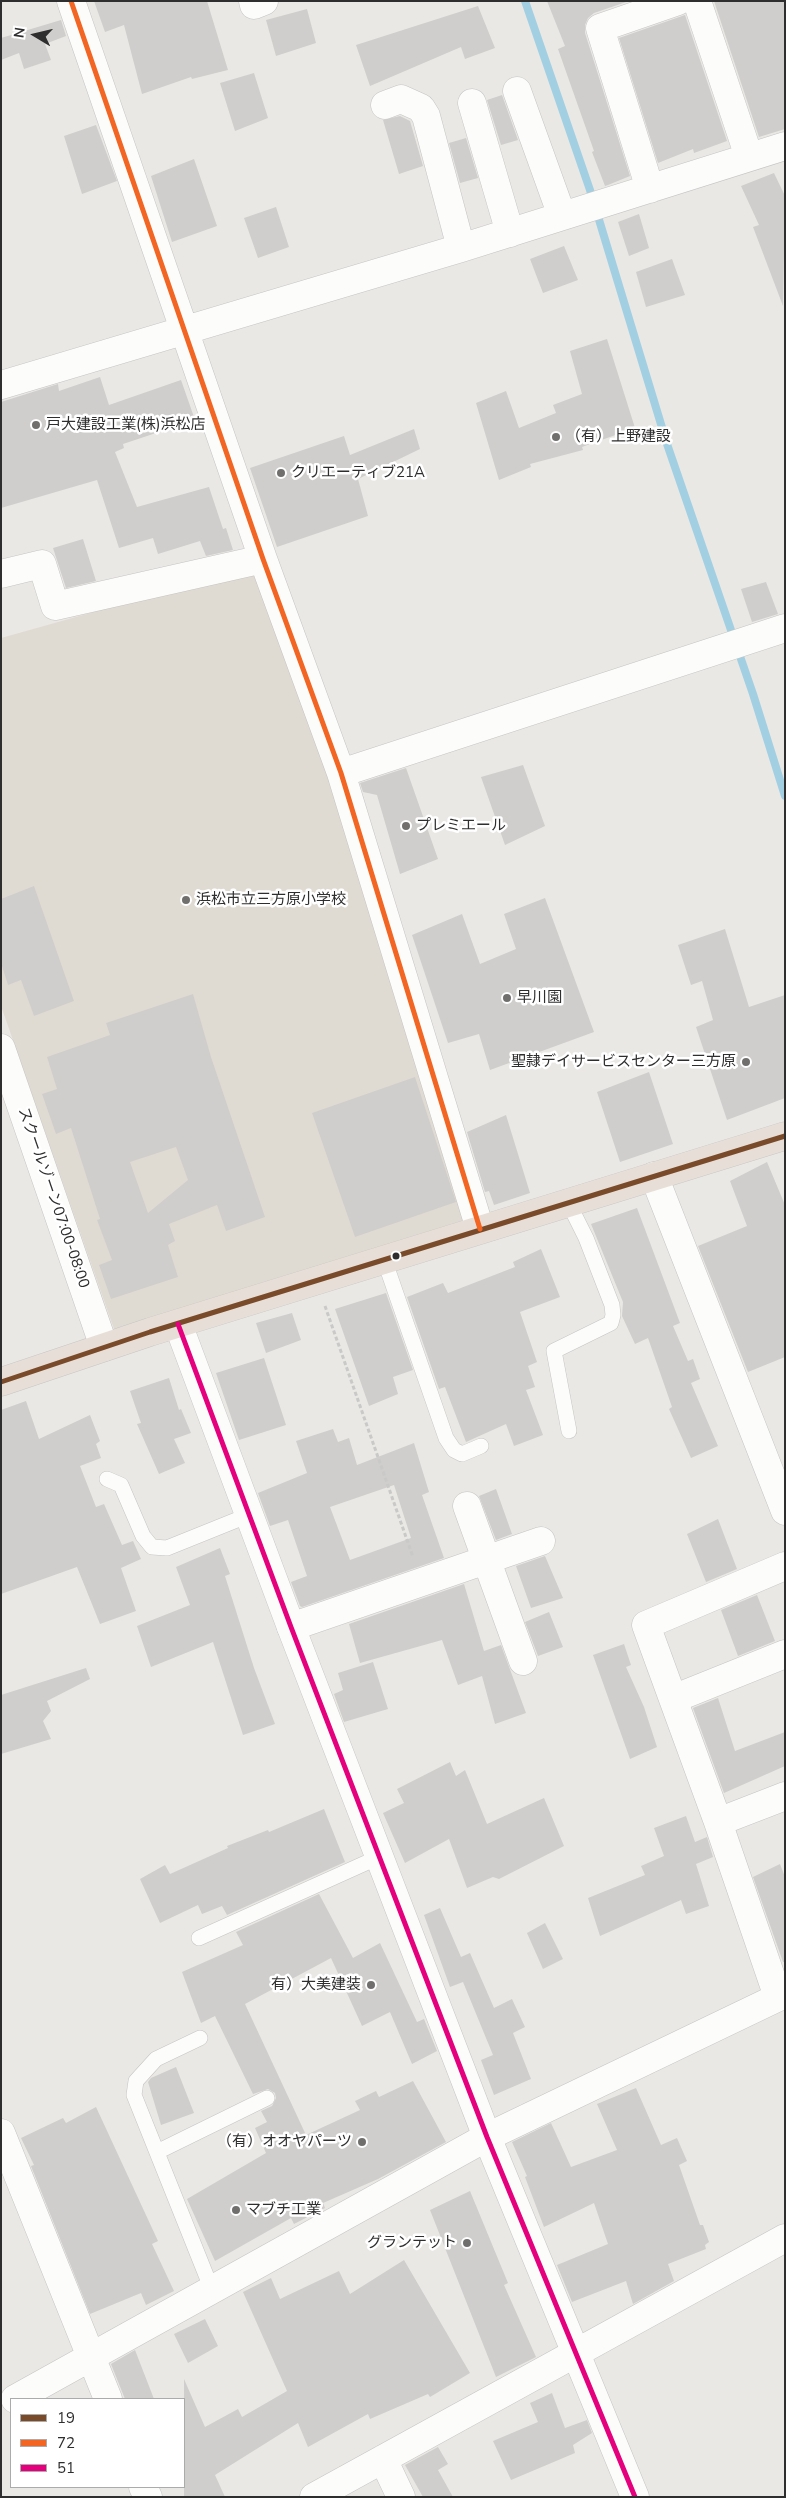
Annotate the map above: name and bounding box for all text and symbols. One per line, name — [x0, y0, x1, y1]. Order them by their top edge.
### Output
north arrow — [10, 10, 60, 60]
text: N — [9, 26, 30, 39]
place label: 戸大建設工業(株)浜松店 — [46, 416, 206, 434]
marker: 戸大建設工業(株)浜松店 — [30, 419, 42, 431]
place label: （有）上野建設 — [566, 428, 671, 446]
marker: （有）上野建設 — [550, 431, 562, 443]
place label: クリエーティブ21A — [291, 464, 425, 482]
marker: クリエーティブ21A — [275, 467, 287, 479]
place label: プレミエール — [416, 817, 506, 835]
marker: プレミエール — [400, 820, 412, 832]
place label: 浜松市立三方原小学校 — [196, 891, 346, 909]
marker: 浜松市立三方原小学校 — [180, 894, 192, 906]
place label: 早川園 — [517, 989, 562, 1007]
marker: 早川園 — [501, 992, 513, 1004]
place label: 聖隷デイサービスセンター三方原 — [511, 1053, 736, 1071]
marker: 聖隷デイサービスセンター三方原 — [740, 1056, 752, 1068]
street label: スクールゾーン07:00-08:00 — [14, 1105, 92, 1291]
unlabelled marker — [391, 1251, 401, 1261]
place label: 有）大美建装 — [271, 1976, 361, 1994]
marker: 有）大美建装 — [365, 1979, 377, 1991]
place label: （有）オオヤパーツ — [217, 2133, 352, 2151]
marker: （有）オオヤパーツ — [356, 2136, 368, 2148]
place label: マブチ工業 — [246, 2201, 321, 2219]
marker: マブチ工業 — [230, 2204, 242, 2216]
place label: グランテット — [367, 2234, 457, 2252]
marker: グランテット — [461, 2237, 473, 2249]
legend — [10, 2398, 185, 2488]
text: 19 — [57, 2408, 75, 2428]
text: 72 — [57, 2433, 75, 2453]
text: 51 — [57, 2458, 75, 2478]

